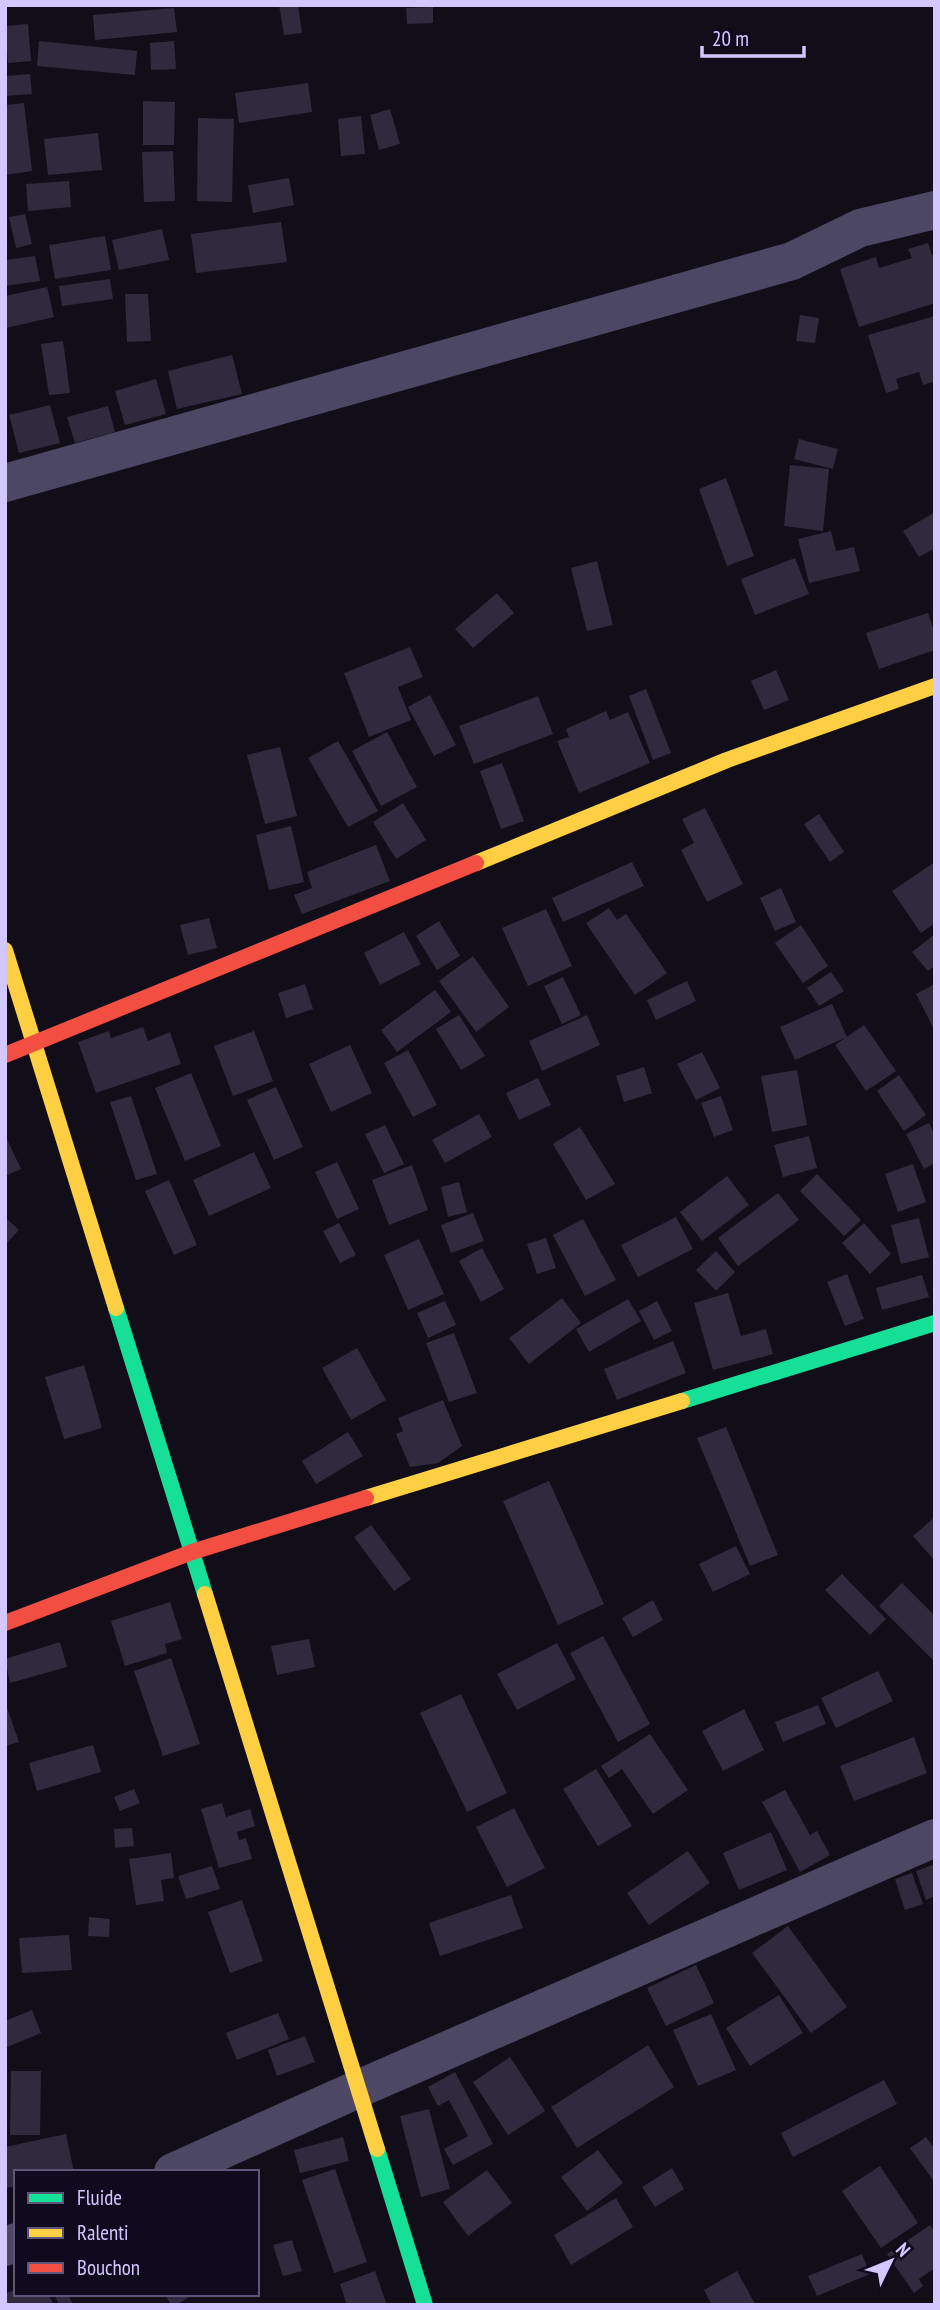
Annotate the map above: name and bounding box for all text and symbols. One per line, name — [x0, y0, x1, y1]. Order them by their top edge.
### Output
scale bar — [702, 14, 804, 58]
text: 20 m — [712, 25, 749, 52]
legend — [14, 2170, 259, 2296]
text: Fluide — [77, 2184, 122, 2211]
text: Ralenti — [77, 2219, 129, 2246]
north arrow — [856, 2226, 926, 2296]
text: N — [891, 2237, 916, 2261]
text: Bouchon — [77, 2254, 140, 2281]

